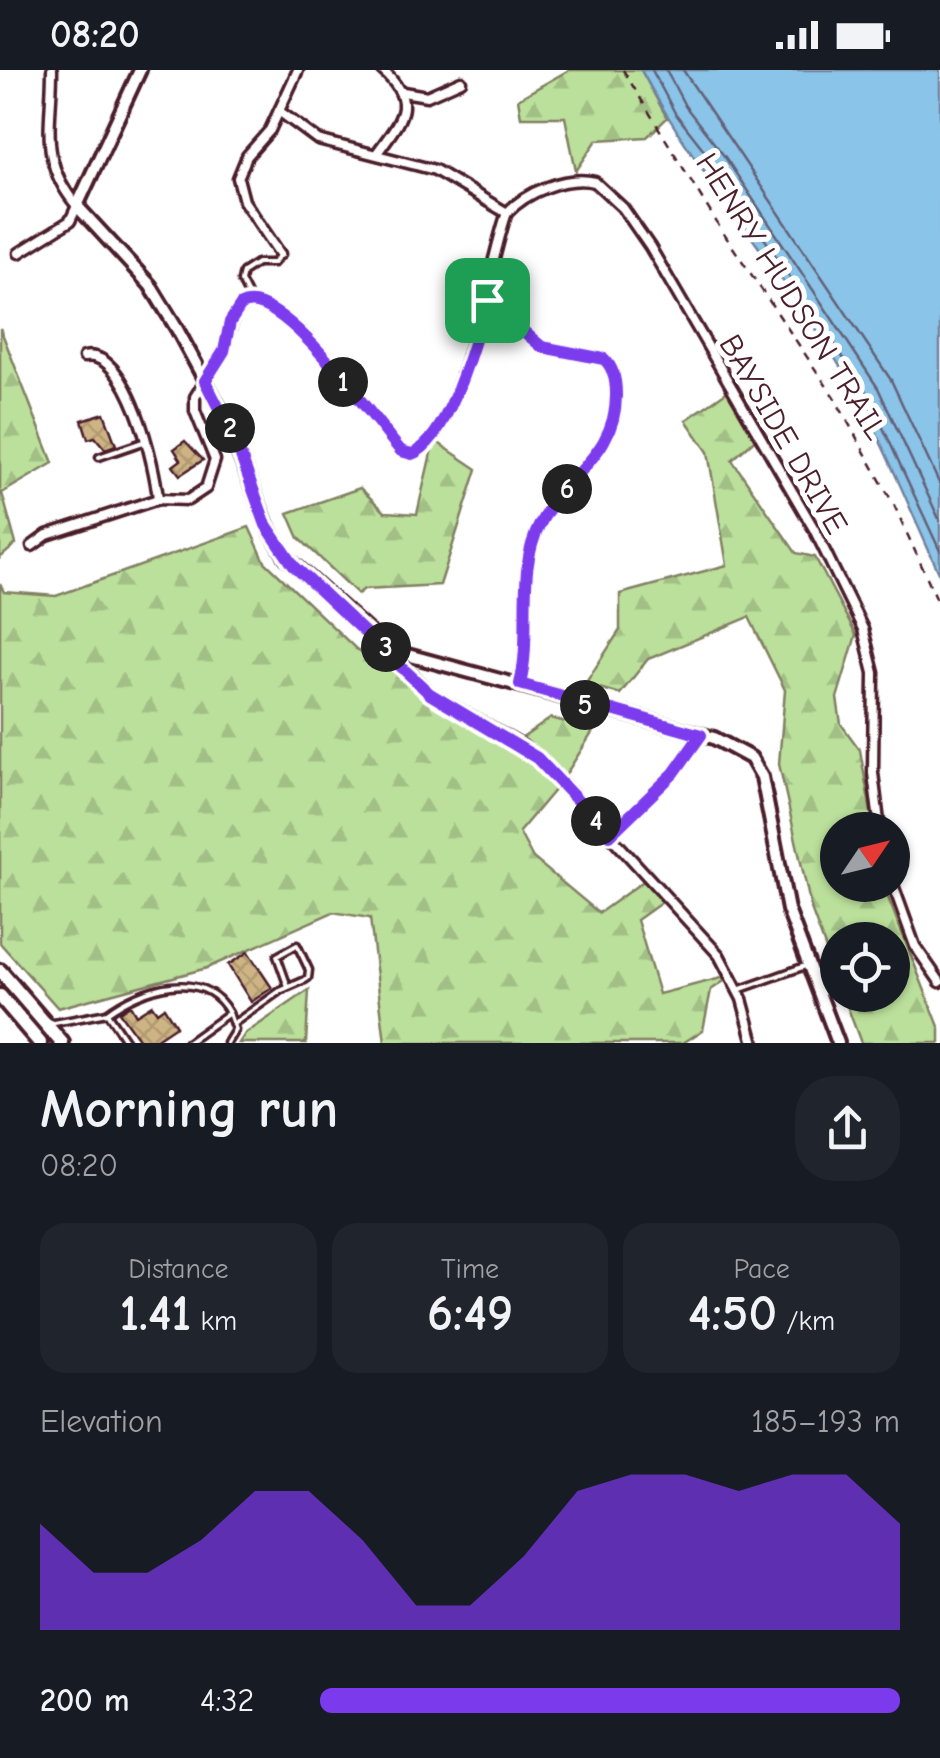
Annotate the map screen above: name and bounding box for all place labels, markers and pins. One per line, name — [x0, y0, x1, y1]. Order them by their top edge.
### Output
pin — [445, 258, 530, 343]
pin: 1 — [318, 357, 368, 407]
pin: 2 — [205, 403, 255, 453]
pin: 6 — [542, 464, 592, 514]
pin: 3 — [361, 622, 411, 672]
pin: 5 — [560, 680, 610, 730]
pin: 4 — [571, 796, 621, 846]

